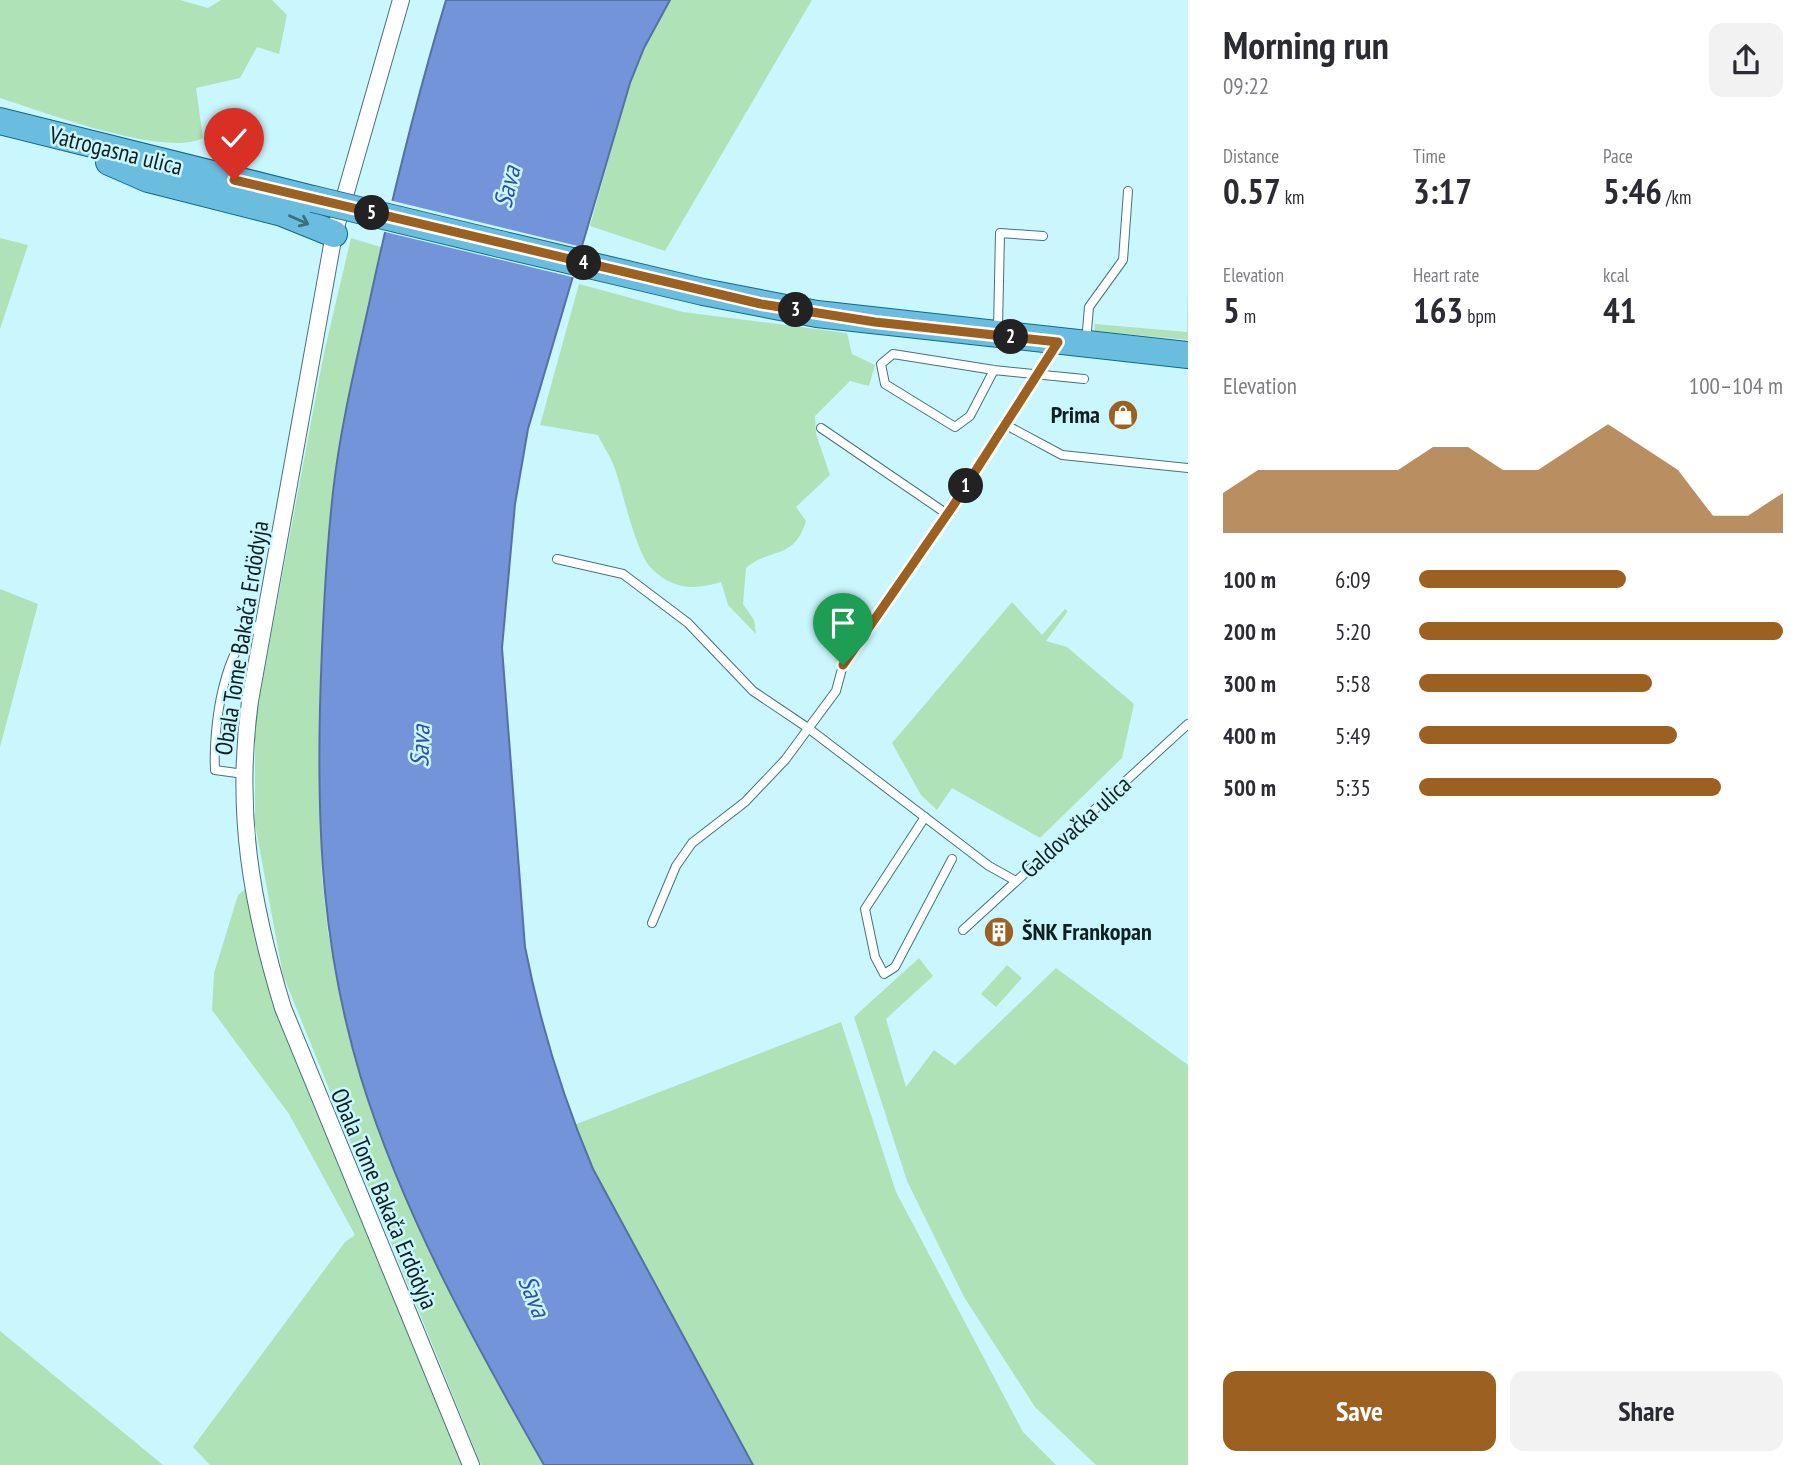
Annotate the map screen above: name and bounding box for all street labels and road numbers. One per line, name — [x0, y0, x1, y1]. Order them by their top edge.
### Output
street label: Vatrogasna ulica — [45, 119, 186, 182]
street label: Obala Tome Bakača Erdödyja — [208, 518, 275, 757]
street label: Galdovačka ulica — [1014, 769, 1137, 884]
street label: Obala Tome Bakača Erdödyja — [324, 1084, 445, 1314]

